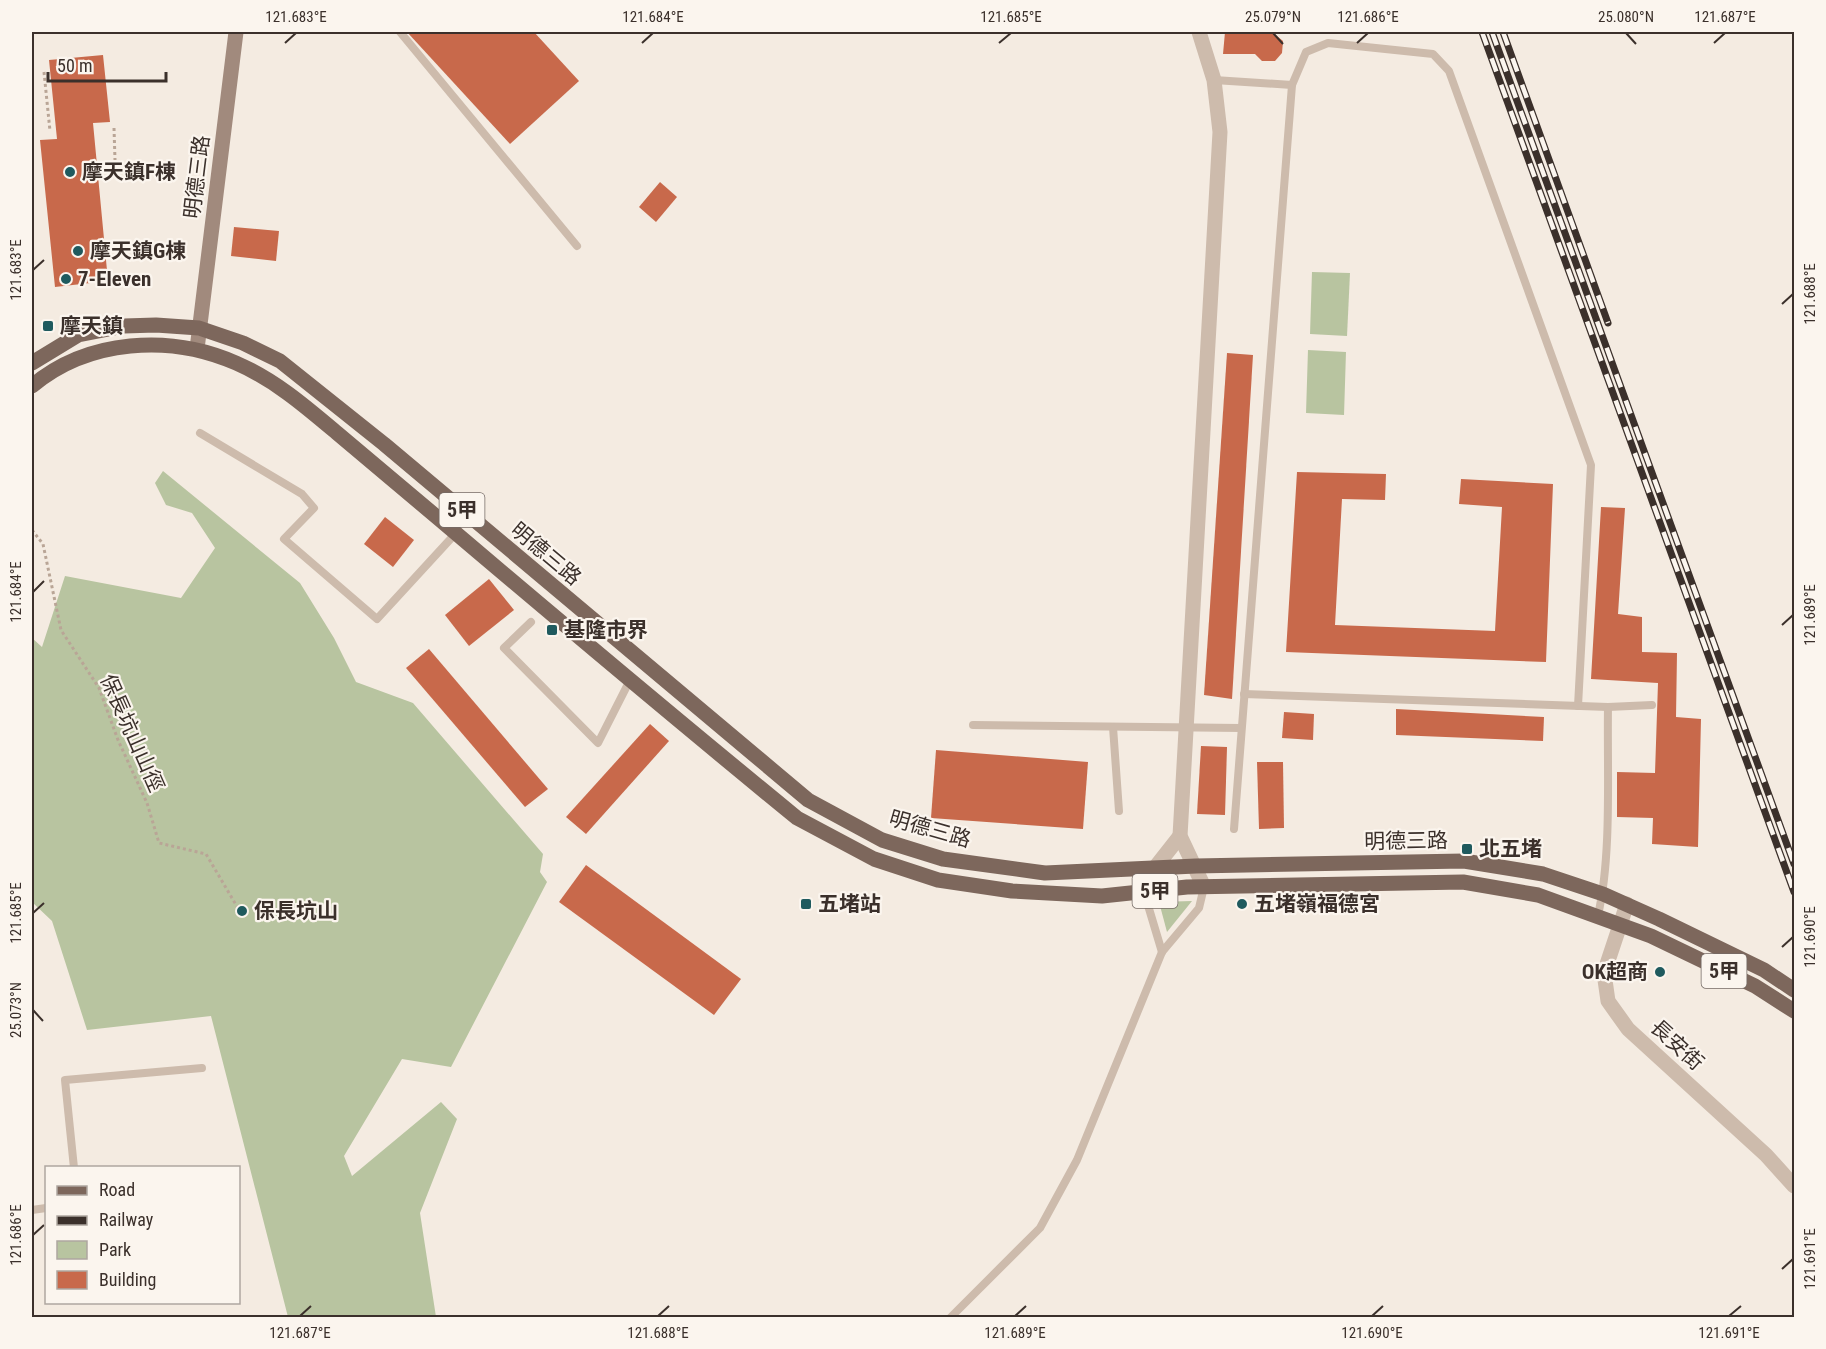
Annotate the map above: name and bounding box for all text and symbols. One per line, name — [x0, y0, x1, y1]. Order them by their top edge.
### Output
text: 121.683°E — [265, 8, 327, 26]
text: 121.684°E — [622, 8, 684, 26]
text: 121.685°E — [980, 8, 1042, 26]
text: 25.079°N — [1245, 8, 1301, 26]
text: 121.686°E — [1337, 8, 1399, 26]
text: 25.080°N — [1598, 8, 1654, 26]
text: 121.687°E — [1694, 8, 1756, 26]
scale bar — [48, 45, 166, 83]
text: 50 m — [57, 55, 92, 76]
street label: 明德三路 — [180, 134, 214, 220]
place label: 摩天鎮F棟 — [82, 160, 176, 184]
marker: 摩天鎮F棟 — [63, 165, 77, 179]
text: 121.683°E — [7, 239, 25, 301]
place label: 摩天鎮G棟 — [90, 239, 186, 263]
marker: 摩天鎮G棟 — [71, 244, 85, 258]
text: 121.688°E — [1801, 263, 1819, 325]
place label: 7-Eleven — [78, 267, 151, 291]
marker: 7-Eleven — [59, 272, 73, 286]
place label: 摩天鎮 — [60, 314, 123, 338]
marker: 摩天鎮 — [41, 319, 55, 333]
road number: 5甲 — [440, 493, 484, 527]
street label: 明德三路 — [506, 518, 586, 590]
text: 121.684°E — [7, 561, 25, 623]
text: 121.689°E — [1801, 584, 1819, 646]
place label: 基隆市界 — [564, 618, 648, 642]
marker: 基隆市界 — [545, 623, 559, 637]
street label: 保長坑山山徑 — [95, 671, 169, 795]
street label: 明德三路 — [886, 806, 974, 852]
street label: 明德三路 — [1364, 828, 1448, 854]
place label: 北五堵 — [1479, 837, 1542, 861]
marker: 北五堵 — [1460, 842, 1474, 856]
road number: 5甲 — [1132, 874, 1178, 908]
text: 121.685°E — [7, 882, 25, 944]
place label: 五堵站 — [818, 892, 881, 916]
place label: 五堵嶺福德宮 — [1254, 892, 1380, 916]
marker: 五堵站 — [799, 897, 813, 911]
marker: 五堵嶺福德宮 — [1235, 897, 1249, 911]
place label: 保長坑山 — [254, 899, 338, 923]
marker: 保長坑山 — [235, 904, 249, 918]
text: 121.690°E — [1801, 906, 1819, 968]
road number: 5甲 — [1702, 954, 1746, 988]
place label: OK超商 — [1582, 960, 1648, 984]
marker: OK超商 — [1653, 965, 1667, 979]
text: 25.073°N — [7, 982, 25, 1038]
street label: 長安街 — [1646, 1015, 1708, 1075]
legend — [45, 1166, 240, 1304]
text: Road — [99, 1179, 135, 1200]
text: 121.686°E — [7, 1204, 25, 1266]
text: Railway — [99, 1209, 154, 1230]
text: 121.691°E — [1801, 1228, 1819, 1290]
text: Park — [99, 1239, 131, 1260]
text: Building — [99, 1269, 156, 1290]
text: 121.687°E — [269, 1324, 331, 1342]
text: 121.688°E — [627, 1324, 689, 1342]
text: 121.689°E — [984, 1324, 1046, 1342]
text: 121.690°E — [1341, 1324, 1403, 1342]
text: 121.691°E — [1698, 1324, 1760, 1342]

